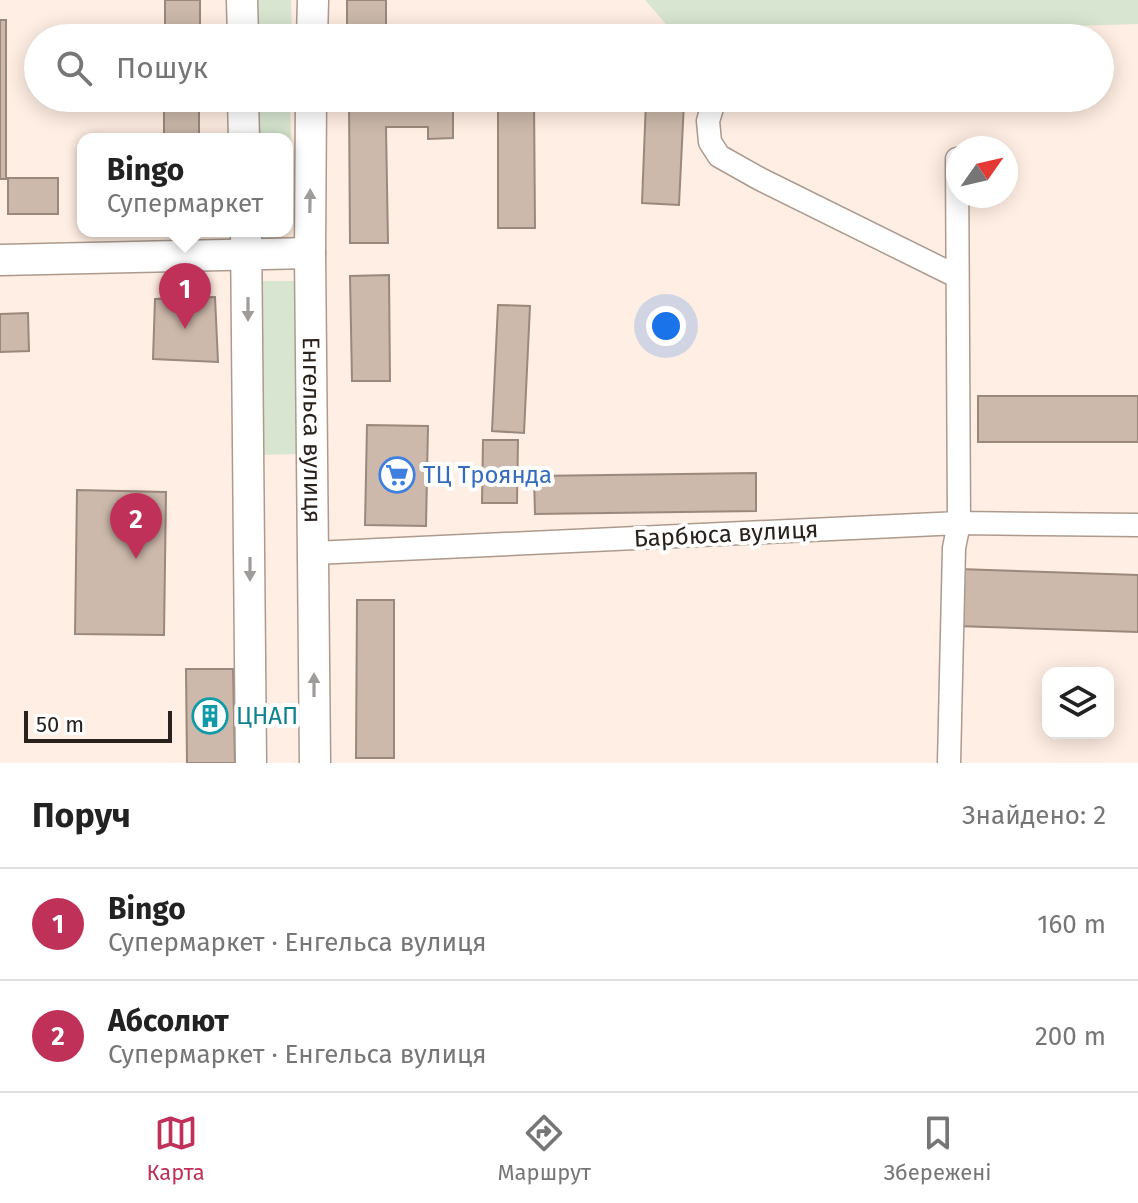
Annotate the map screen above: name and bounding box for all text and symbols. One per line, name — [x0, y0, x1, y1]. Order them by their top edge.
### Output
search box — [24, 24, 1114, 112]
icon: search — [52, 46, 96, 90]
text: Пошук — [116, 50, 208, 86]
popup — [77, 133, 293, 237]
north arrow — [946, 136, 1018, 208]
text: Bingo — [107, 152, 184, 188]
text: Супермаркет — [107, 188, 263, 219]
one-way arrow — [304, 188, 316, 213]
pin: 1 — [159, 263, 211, 329]
one-way arrow — [242, 297, 254, 322]
your location — [646, 306, 686, 346]
street label: Енгельса вулиця — [297, 337, 327, 523]
supermarket icon: ТЦ Троянда — [378, 456, 416, 494]
place label: ТЦ Троянда — [423, 461, 552, 489]
pin: 2 — [110, 493, 162, 559]
street label: Барбюса вулиця — [633, 515, 819, 553]
one-way arrow — [244, 557, 256, 582]
map controls — [1042, 667, 1114, 739]
button: layers — [1042, 667, 1114, 739]
one-way arrow — [308, 672, 320, 697]
building icon: ЦНАП — [191, 697, 229, 735]
place label: ЦНАП — [236, 702, 298, 730]
scale bar — [24, 707, 172, 743]
text: 50 m — [36, 711, 84, 738]
text: Поруч — [32, 795, 131, 836]
text: Знайдено: 2 — [962, 800, 1106, 831]
text: Bingo — [108, 891, 186, 927]
text: 1 — [52, 909, 64, 940]
text: 160 m — [1037, 909, 1106, 940]
text: Супермаркет · Енгельса вулиця — [108, 927, 487, 958]
text: Абсолют — [108, 1003, 229, 1039]
text: 2 — [51, 1021, 65, 1052]
text: 200 m — [1035, 1021, 1106, 1052]
text: Супермаркет · Енгельса вулиця — [108, 1039, 487, 1070]
tab: Карта — [146, 1111, 205, 1186]
tab: Маршрут — [497, 1111, 591, 1186]
tab: Збережені — [884, 1111, 992, 1186]

